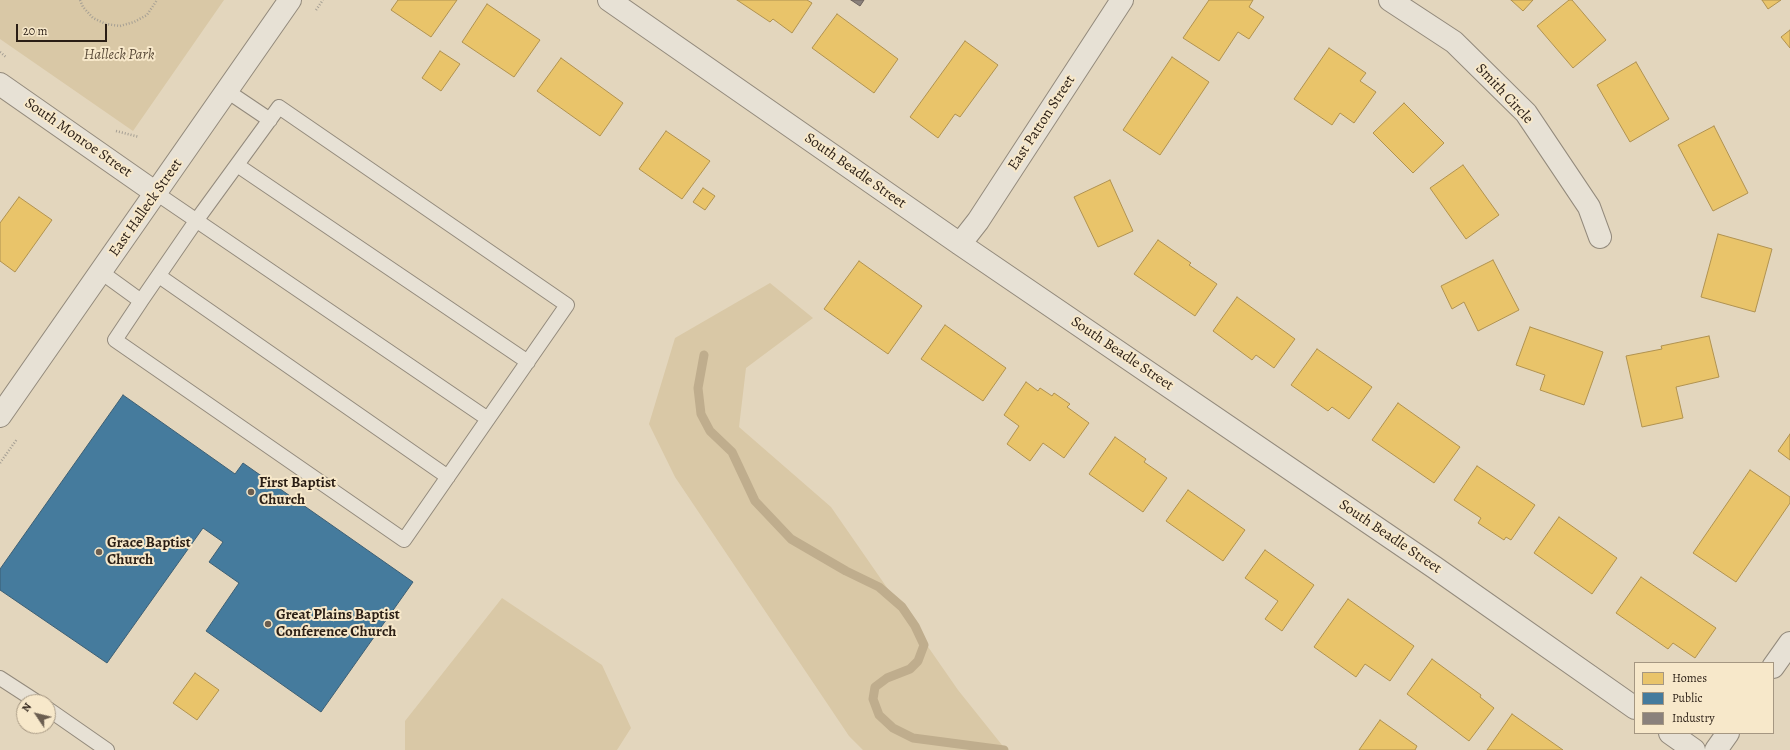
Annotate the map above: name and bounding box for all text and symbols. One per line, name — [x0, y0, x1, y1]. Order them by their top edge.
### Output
scale bar — [18, 16, 109, 42]
text: 20 m — [23, 23, 47, 39]
park label: Halleck Park — [84, 46, 154, 64]
street label: Smith Circle — [1471, 60, 1537, 128]
street label: East Patton Street — [1005, 72, 1079, 174]
street label: South Monroe Street — [21, 94, 135, 182]
street label: South Beadle Street — [801, 129, 909, 213]
street label: East Halleck Street — [106, 156, 186, 260]
street label: South Beadle Street — [1067, 313, 1177, 395]
place label: First Baptist Church — [259, 474, 336, 509]
marker: First Baptist Church — [246, 487, 256, 497]
street label: South Beadle Street — [1335, 496, 1445, 578]
place label: Grace Baptist Church — [107, 534, 191, 569]
marker: Grace Baptist Church — [94, 547, 104, 557]
place label: Great Plains Baptist Conference Church — [276, 606, 400, 641]
marker: Great Plains Baptist Conference Church — [263, 619, 273, 629]
legend — [1634, 662, 1774, 734]
text: Homes — [1672, 670, 1707, 686]
text: Public — [1672, 690, 1703, 706]
north arrow — [16, 694, 56, 734]
text: N — [18, 700, 35, 715]
text: Industry — [1672, 710, 1715, 726]

